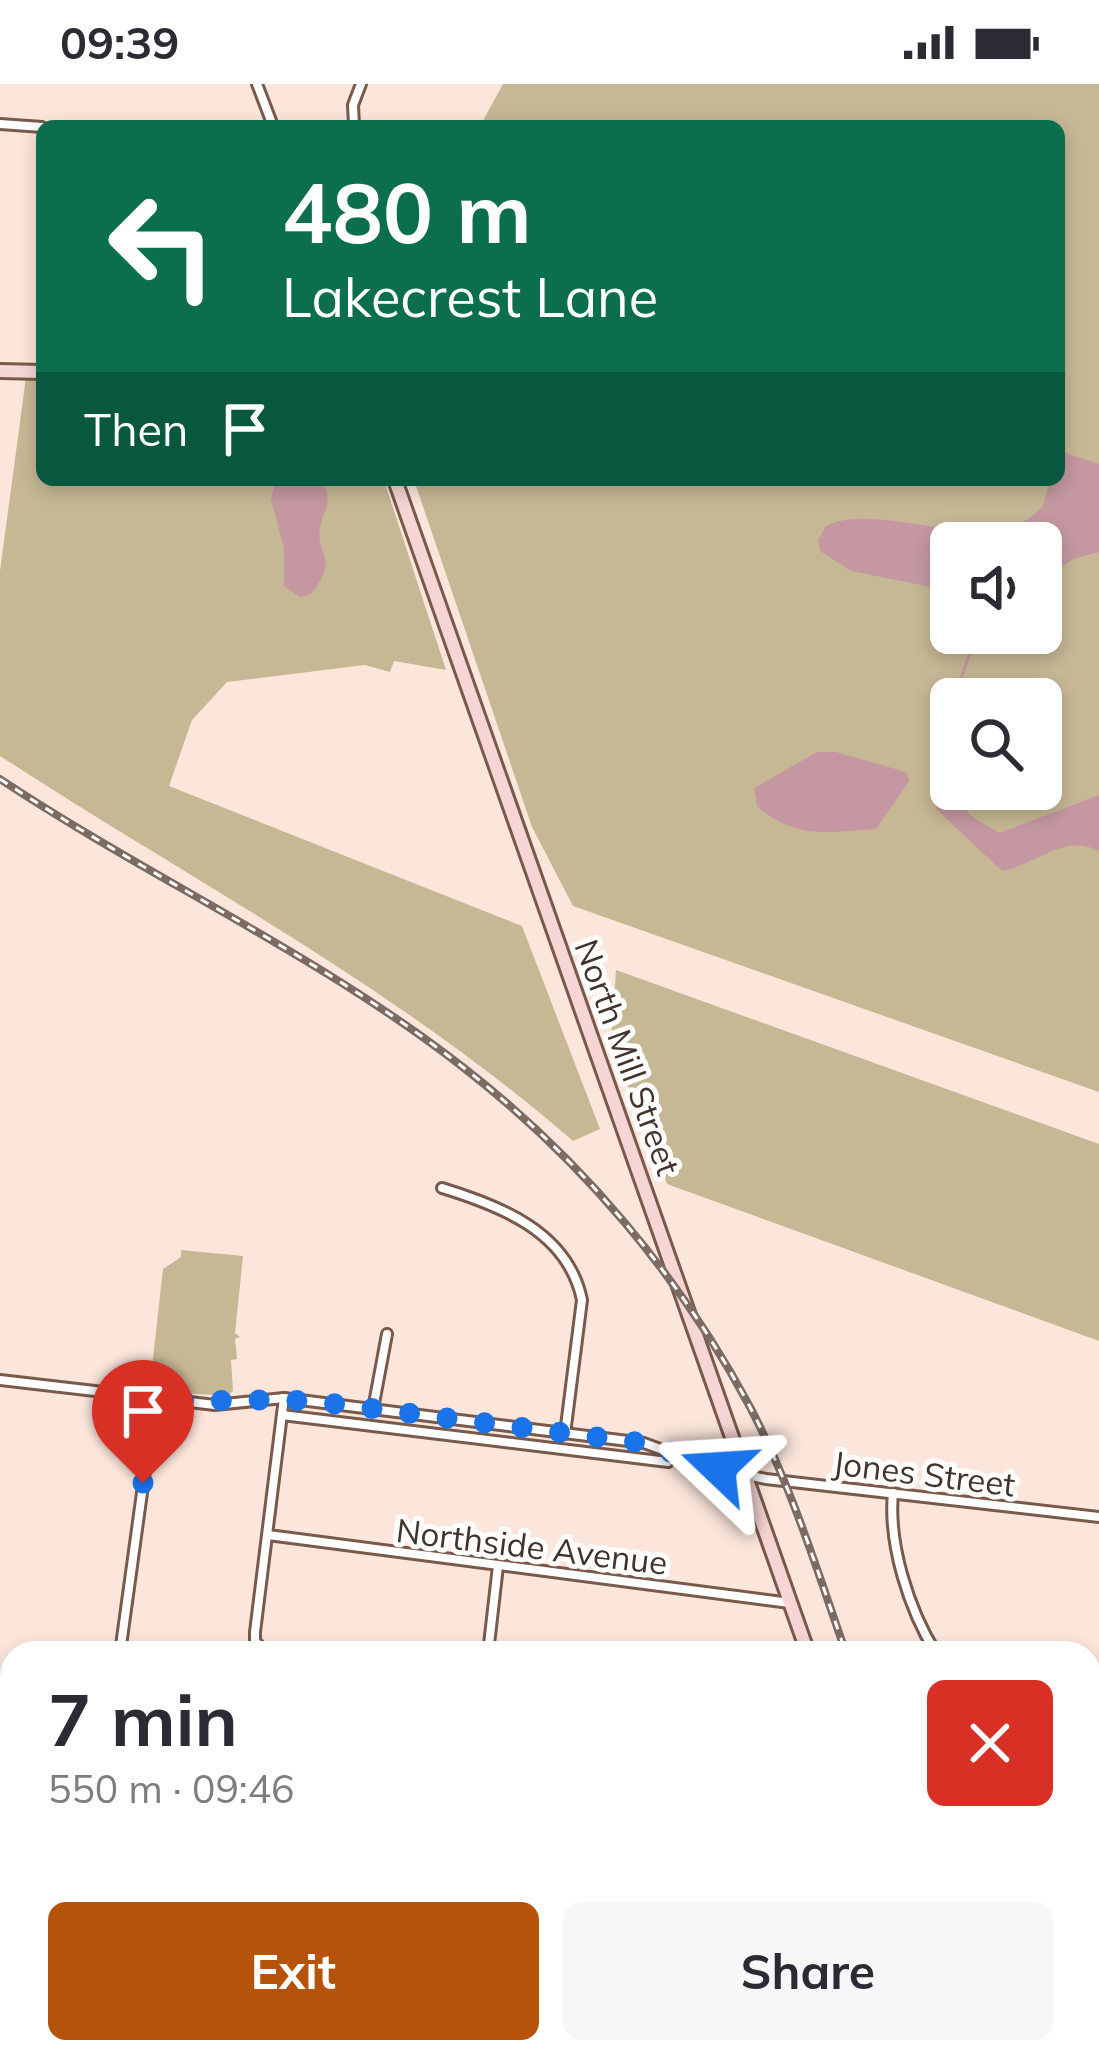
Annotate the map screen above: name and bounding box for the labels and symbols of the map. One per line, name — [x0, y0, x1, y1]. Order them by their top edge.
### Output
street label: North Mill Street — [566, 934, 690, 1180]
pin — [92, 1360, 194, 1483]
position arrow — [655, 1405, 781, 1531]
street label: Jones Street — [831, 1441, 1017, 1505]
street label: Northside Avenue — [394, 1509, 670, 1583]

